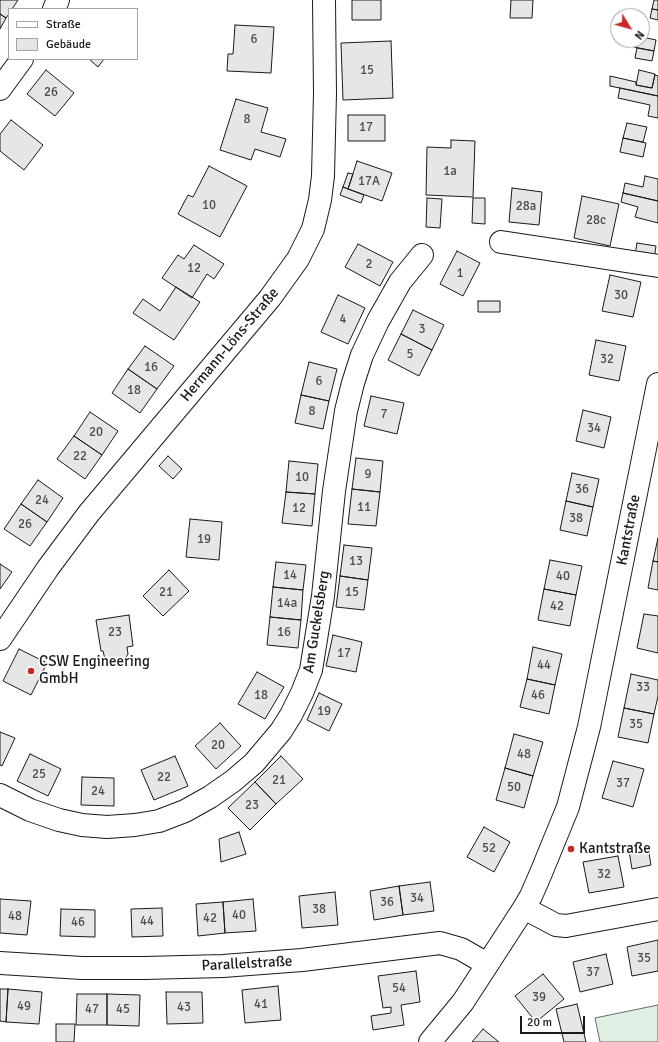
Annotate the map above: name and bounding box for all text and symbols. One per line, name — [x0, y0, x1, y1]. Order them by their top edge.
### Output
legend — [8, 8, 138, 60]
north arrow — [610, 8, 650, 48]
text: Straße — [46, 17, 81, 32]
text: N — [632, 28, 647, 42]
house number: 6 — [250, 32, 258, 48]
text: Gebäude — [46, 37, 91, 52]
house number: 15 — [360, 63, 374, 79]
house number: 26 — [44, 85, 58, 101]
house number: 8 — [243, 112, 251, 128]
house number: 17 — [359, 120, 373, 136]
house number: 1a — [443, 164, 457, 180]
house number: 17A — [358, 174, 380, 190]
house number: 10 — [202, 198, 216, 214]
house number: 28a — [516, 199, 536, 215]
house number: 28c — [586, 213, 606, 229]
house number: 2 — [365, 257, 373, 273]
house number: 12 — [187, 261, 201, 277]
house number: 1 — [456, 266, 464, 282]
street label: Hermann-Löns-Straße — [177, 284, 283, 406]
house number: 30 — [614, 288, 628, 304]
house number: 4 — [339, 312, 347, 328]
house number: 3 — [418, 322, 426, 338]
house number: 5 — [406, 347, 414, 363]
house number: 32 — [600, 352, 614, 368]
house number: 16 — [144, 360, 158, 376]
house number: 6 — [315, 374, 323, 390]
house number: 18 — [127, 383, 141, 399]
house number: 8 — [308, 404, 316, 420]
house number: 7 — [380, 407, 388, 423]
house number: 34 — [587, 421, 601, 437]
house number: 20 — [89, 425, 103, 441]
house number: 22 — [73, 449, 87, 465]
house number: 9 — [364, 467, 372, 483]
house number: 10 — [295, 470, 309, 486]
house number: 36 — [575, 482, 589, 498]
house number: 24 — [35, 493, 49, 509]
street label: Kantstraße — [613, 493, 645, 567]
house number: 11 — [357, 500, 371, 516]
house number: 12 — [292, 501, 306, 517]
house number: 38 — [569, 511, 583, 527]
house number: 26 — [18, 517, 32, 533]
house number: 19 — [197, 532, 211, 548]
house number: 13 — [349, 554, 363, 570]
house number: 14 — [283, 568, 297, 584]
street label: Am Guckelsberg — [300, 569, 334, 675]
house number: 40 — [556, 569, 570, 585]
house number: 21 — [159, 585, 173, 601]
house number: 15 — [345, 585, 359, 601]
house number: 14a — [277, 596, 297, 612]
house number: 42 — [550, 599, 564, 615]
house number: 23 — [108, 625, 122, 641]
house number: 16 — [277, 625, 291, 641]
house number: 17 — [337, 646, 351, 662]
place label: CSW Engineering GmbH — [39, 653, 150, 688]
house number: 44 — [537, 658, 551, 674]
marker: CSW Engineering GmbH — [26, 666, 36, 676]
house number: 33 — [636, 680, 650, 696]
house number: 18 — [254, 688, 268, 704]
house number: 46 — [531, 688, 545, 704]
house number: 19 — [317, 704, 331, 720]
house number: 35 — [629, 717, 643, 733]
house number: 20 — [211, 738, 225, 754]
house number: 48 — [517, 747, 531, 763]
house number: 25 — [32, 767, 46, 783]
house number: 22 — [157, 770, 171, 786]
house number: 21 — [272, 773, 286, 789]
house number: 37 — [616, 776, 630, 792]
house number: 50 — [507, 780, 521, 796]
house number: 24 — [91, 784, 105, 800]
house number: 23 — [245, 798, 259, 814]
place label: Kantstraße — [579, 840, 651, 858]
house number: 52 — [482, 841, 496, 857]
marker: Kantstraße — [566, 844, 576, 854]
house number: 32 — [597, 867, 611, 883]
house number: 34 — [410, 891, 424, 907]
house number: 36 — [380, 895, 394, 911]
house number: 38 — [312, 902, 326, 918]
house number: 40 — [232, 908, 246, 924]
house number: 48 — [8, 909, 22, 925]
house number: 42 — [203, 911, 217, 927]
house number: 44 — [140, 914, 154, 930]
house number: 46 — [71, 915, 85, 931]
house number: 35 — [637, 951, 651, 967]
street label: Parallelstraße — [201, 953, 293, 975]
house number: 37 — [586, 965, 600, 981]
house number: 54 — [392, 981, 406, 997]
house number: 39 — [532, 990, 546, 1006]
house number: 41 — [254, 997, 268, 1013]
house number: 49 — [17, 999, 31, 1015]
house number: 43 — [177, 1000, 191, 1016]
house number: 47 — [85, 1002, 99, 1018]
house number: 45 — [116, 1002, 130, 1018]
scale bar — [522, 1008, 587, 1034]
text: 20 m — [527, 1015, 552, 1030]

